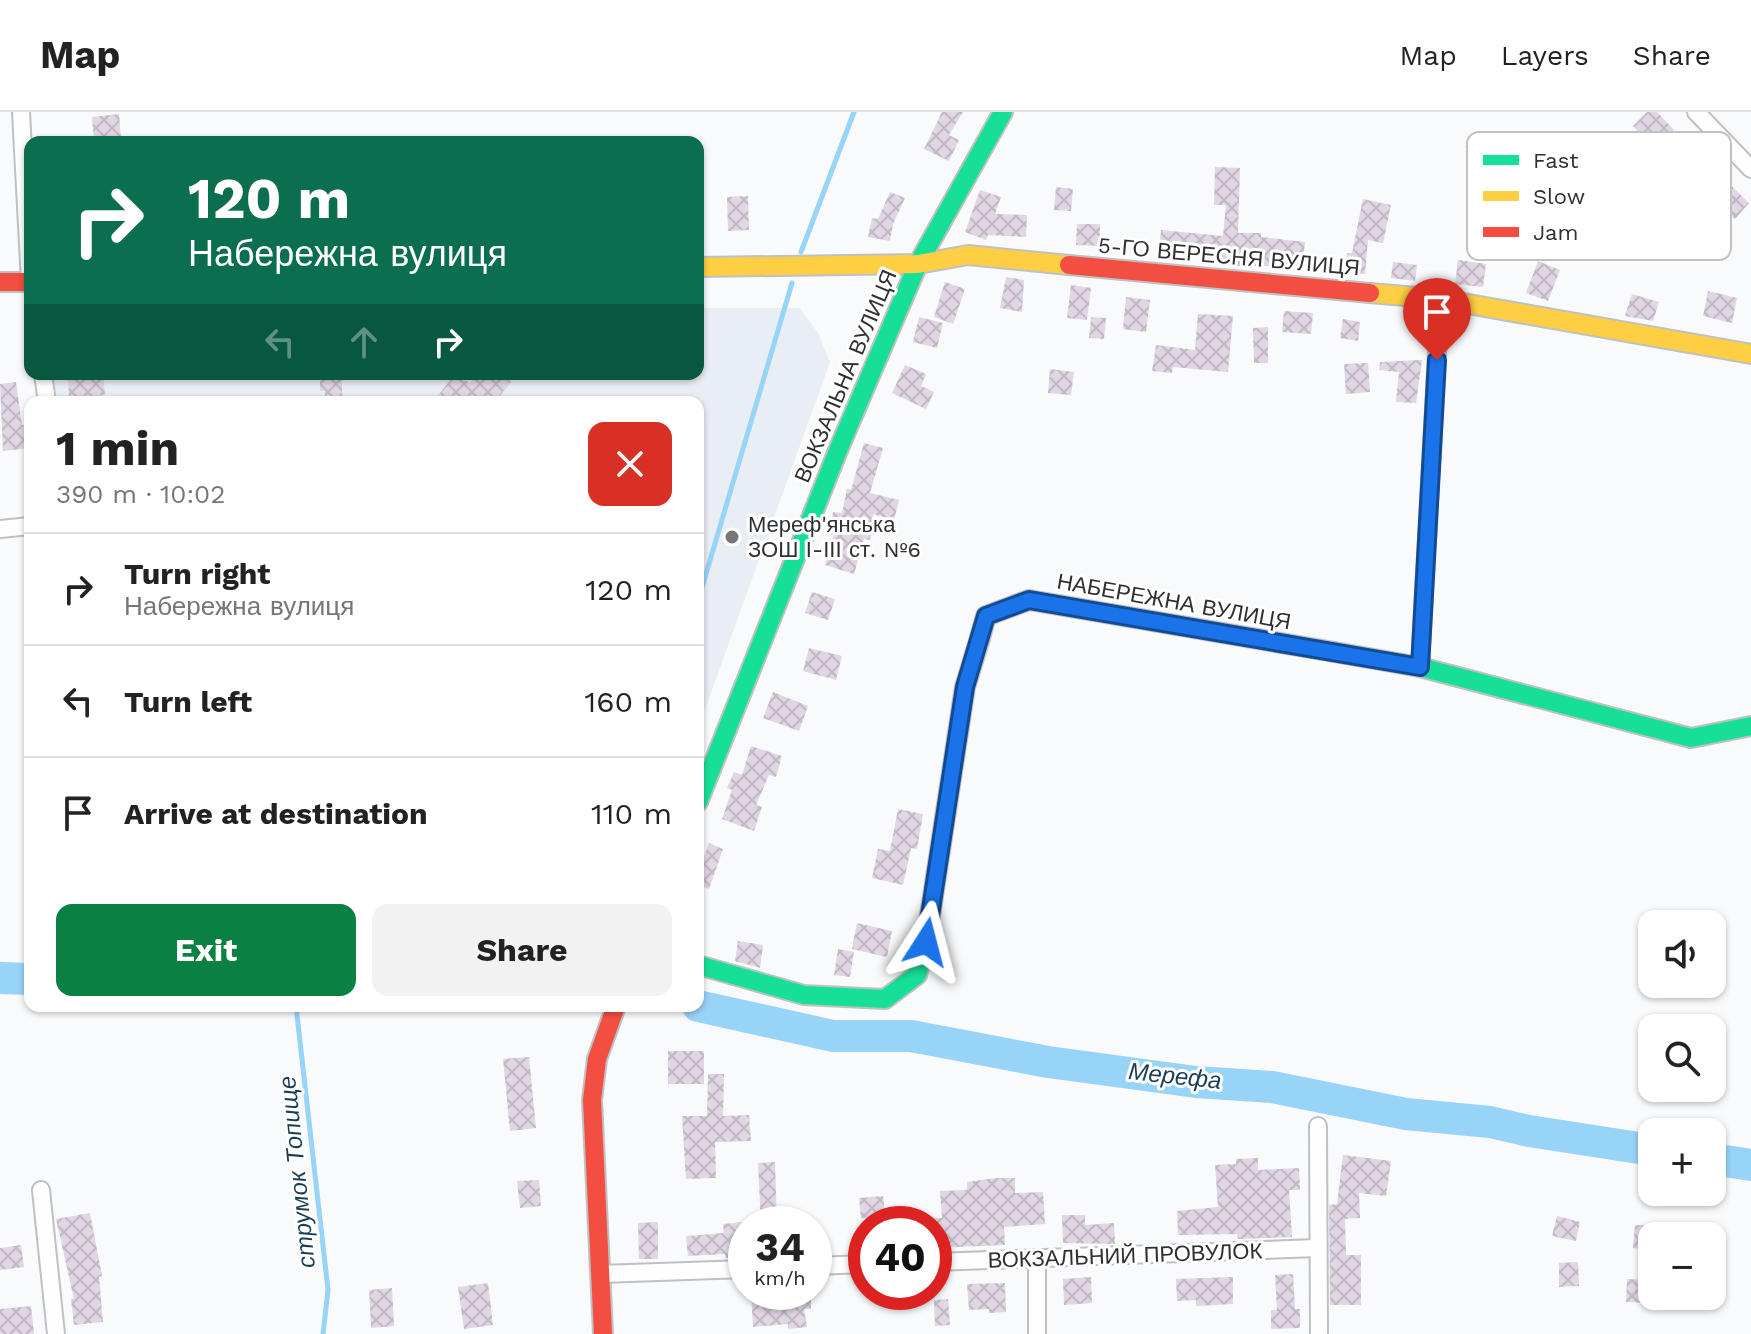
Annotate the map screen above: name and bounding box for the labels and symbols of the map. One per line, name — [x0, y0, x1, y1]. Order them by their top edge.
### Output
legend — [1467, 132, 1731, 260]
text: Fast — [1533, 148, 1579, 173]
text: Slow — [1533, 184, 1585, 209]
text: Jam — [1533, 220, 1578, 245]
street label: 5-ГО ВЕРЕСНЯ ВУЛИЦЯ — [1097, 233, 1361, 280]
street label: ВОКЗАЛЬНА ВУЛИЦЯ — [789, 266, 902, 486]
pin — [1403, 278, 1471, 360]
place label: Мереф'янська ЗОШ І-ІІІ ст. №6 — [748, 512, 921, 562]
marker: Мереф'янська ЗОШ І-ІІІ ст. №6 — [723, 528, 741, 546]
street label: НАБЕРЕЖНА ВУЛИЦЯ — [1055, 569, 1293, 634]
position arrow — [884, 900, 968, 984]
water label: Мерефа — [1127, 1057, 1223, 1095]
water label: струмок Топище — [273, 1075, 321, 1269]
speed limit sign: 40 — [848, 1206, 952, 1310]
street label: ВОКЗАЛЬНИЙ ПРОВУЛОК — [987, 1238, 1263, 1273]

